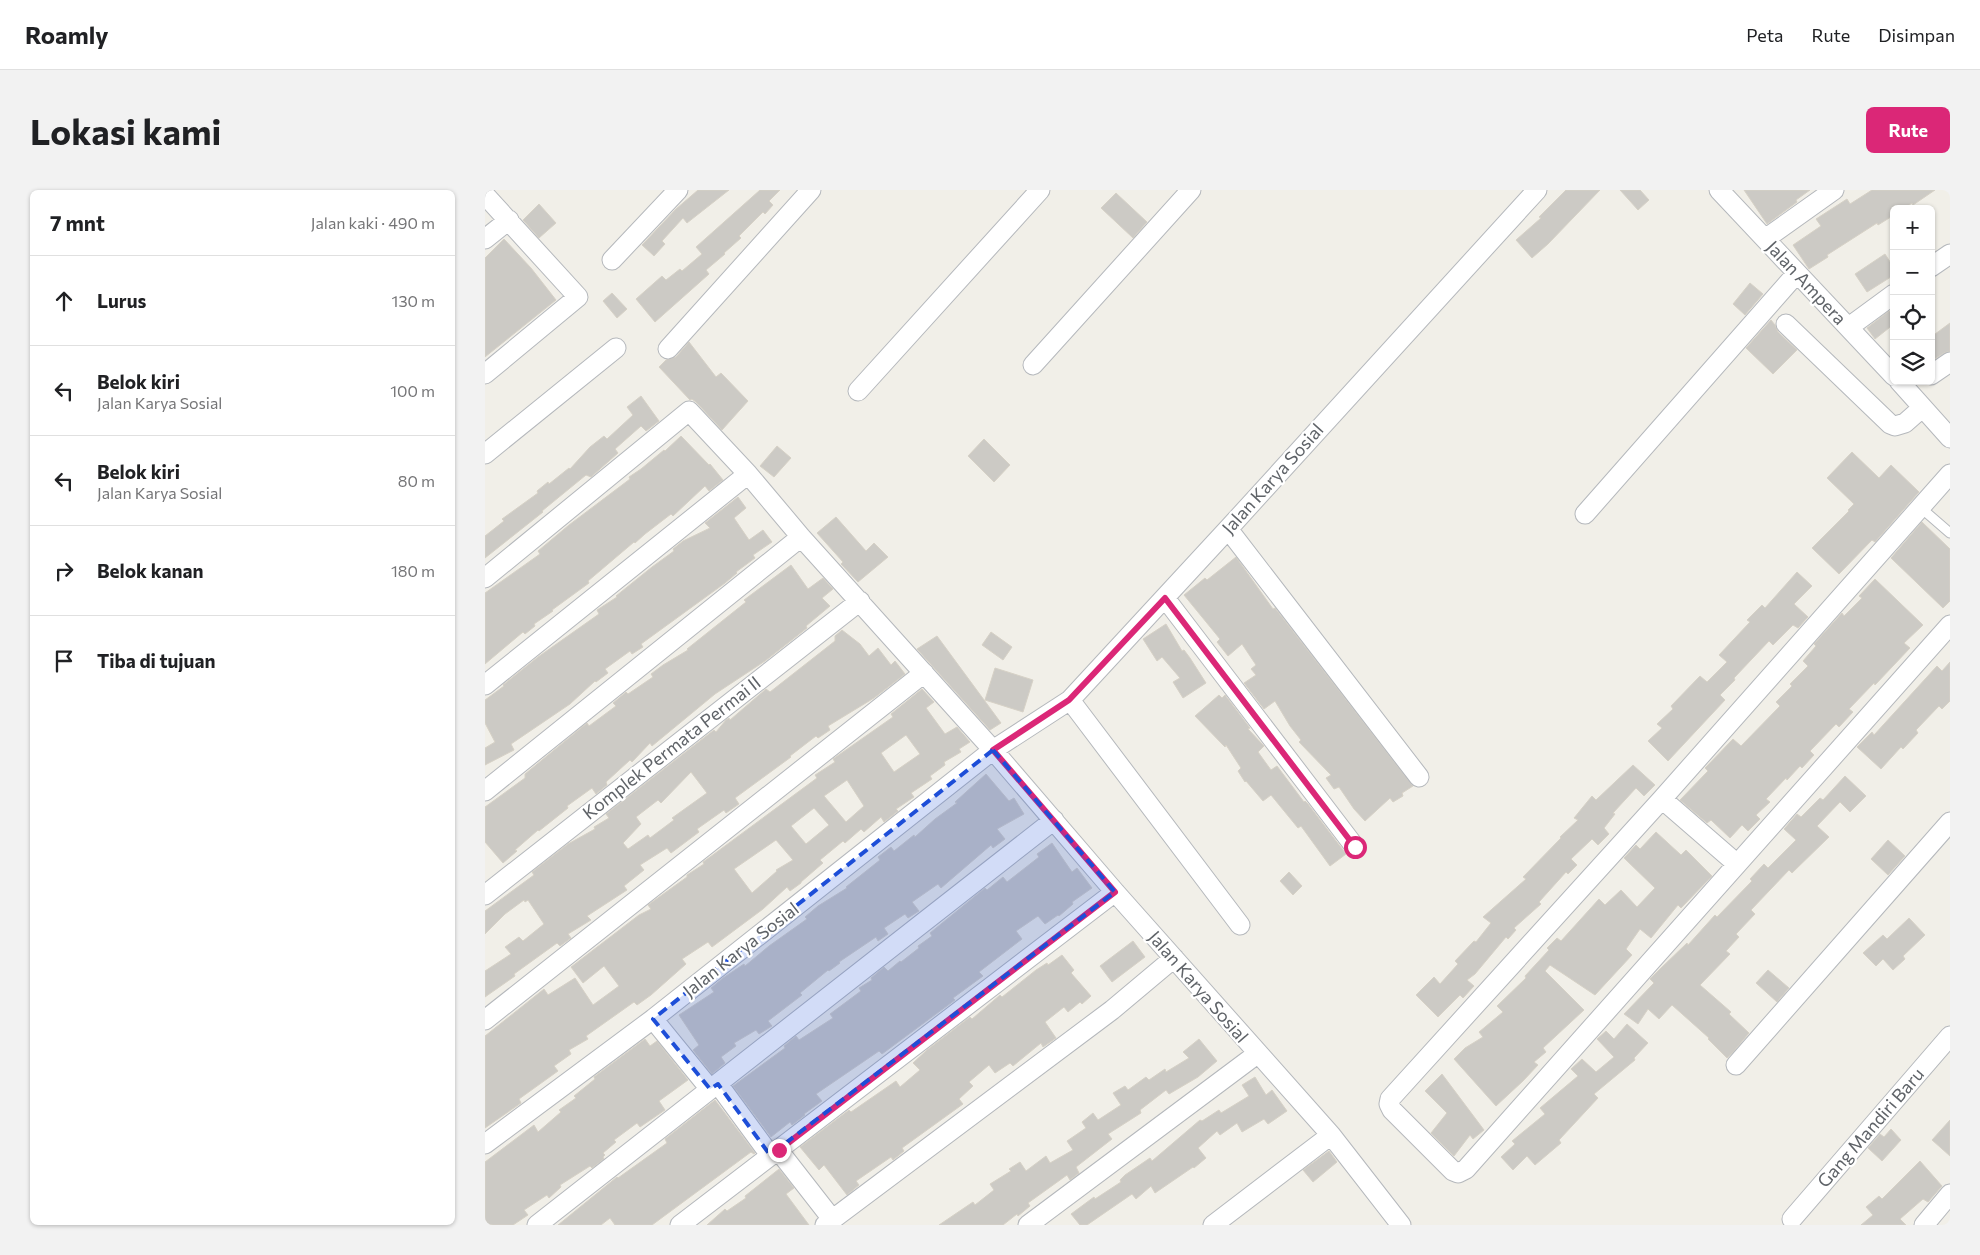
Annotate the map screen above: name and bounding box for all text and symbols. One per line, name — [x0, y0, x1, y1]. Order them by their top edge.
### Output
text: Roamly — [25, 20, 108, 49]
text: Peta — [1746, 24, 1783, 46]
text: Rute — [1811, 24, 1850, 46]
text: Disimpan — [1878, 24, 1955, 46]
button: Rute — [1866, 107, 1950, 153]
text: Lokasi kami — [30, 109, 221, 152]
map controls — [1890, 205, 1935, 385]
button: + — [1890, 205, 1935, 250]
text: 7 mnt — [50, 210, 105, 235]
text: Jalan kaki · 490 m — [311, 213, 435, 232]
street label: Jalan Ampera — [1762, 236, 1851, 329]
button: − — [1890, 250, 1935, 295]
icon: ahead — [50, 287, 78, 315]
text: Lurus — [97, 289, 146, 312]
text: 130 m — [392, 291, 435, 310]
button: locate — [1890, 295, 1935, 340]
button: layers — [1890, 340, 1935, 385]
text: Belok kiri — [97, 370, 180, 393]
icon: left — [50, 377, 78, 405]
text: 100 m — [390, 381, 435, 400]
text: Jalan Karya Sosial — [97, 393, 222, 412]
street label: Jalan Karya Sosial — [1217, 419, 1328, 538]
text: Belok kiri — [97, 460, 180, 483]
icon: left — [50, 467, 78, 495]
text: 80 m — [398, 471, 435, 490]
text: Jalan Karya Sosial — [97, 483, 222, 502]
icon: right — [50, 557, 78, 585]
text: Belok kanan — [97, 559, 204, 582]
text: 180 m — [391, 561, 435, 580]
icon: arrive — [50, 647, 78, 675]
text: Tiba di tujuan — [97, 649, 215, 672]
street label: Komplek Permata Permai II — [578, 671, 765, 824]
route start — [1344, 836, 1367, 859]
street label: Jalan Karya Sosial — [678, 897, 803, 1001]
street label: Jalan Karya Sosial — [1144, 926, 1253, 1047]
street label: Gang Mandiri Baru — [1812, 1063, 1928, 1192]
route end — [768, 1139, 791, 1162]

